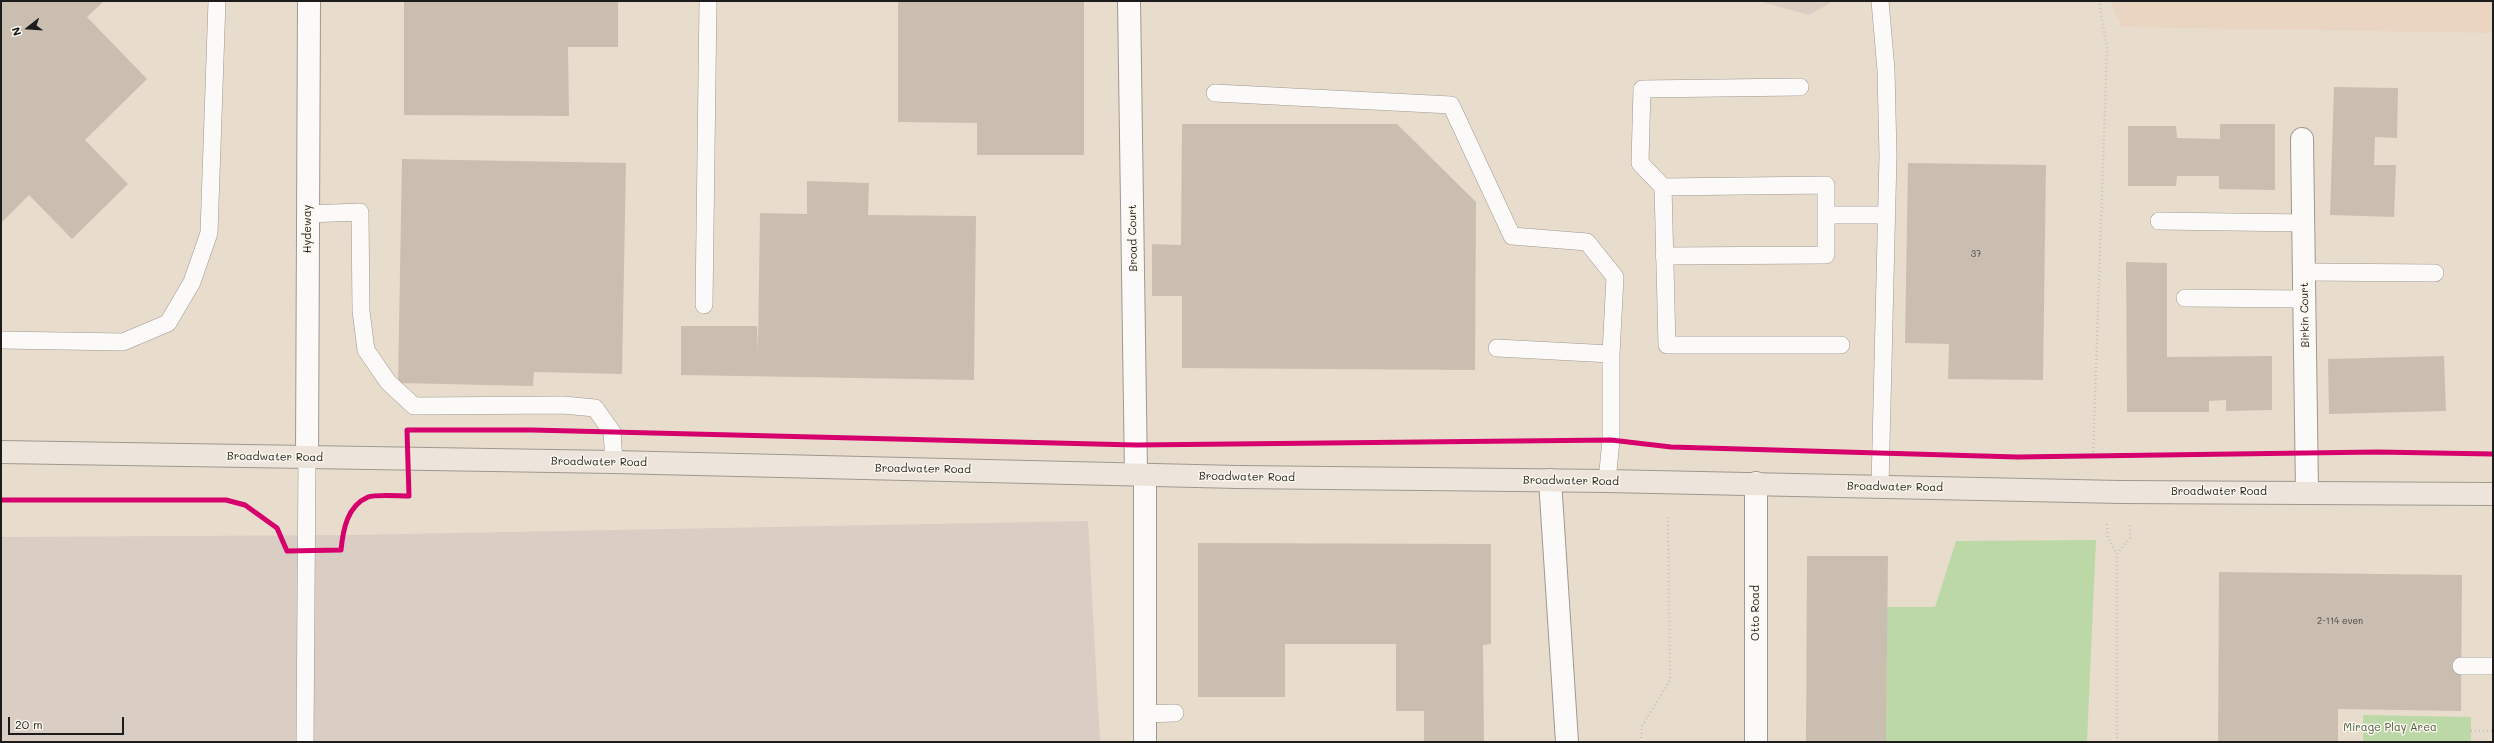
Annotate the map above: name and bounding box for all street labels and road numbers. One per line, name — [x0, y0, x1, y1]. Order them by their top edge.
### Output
street label: Broad Court — [1126, 204, 1140, 272]
street label: Hydeway — [301, 205, 315, 253]
street label: Birkin Court — [2298, 282, 2312, 348]
street label: Broadwater Road — [227, 450, 323, 464]
street label: Broadwater Road — [551, 455, 647, 469]
street label: Broadwater Road — [875, 462, 971, 476]
street label: Broadwater Road — [1199, 470, 1295, 484]
street label: Broadwater Road — [1523, 474, 1619, 488]
street label: Broadwater Road — [1847, 480, 1943, 494]
street label: Broadwater Road — [2171, 485, 2267, 499]
street label: Otto Road — [1749, 585, 1763, 641]

